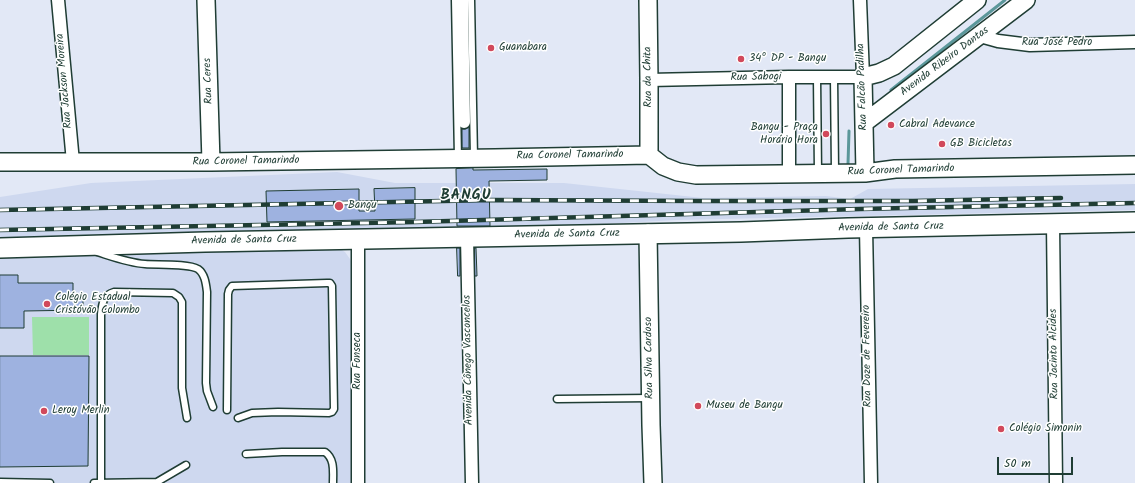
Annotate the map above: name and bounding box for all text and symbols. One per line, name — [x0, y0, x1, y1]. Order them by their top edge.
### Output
street label: Avenida Ribeiro Dantas — [898, 24, 992, 100]
street label: Rua Jackson Moreira — [54, 33, 76, 129]
street label: Rua José Pedro — [1022, 36, 1092, 50]
place label: Guanabara — [499, 41, 547, 55]
marker: Guanabara — [486, 43, 496, 53]
street label: Rua Falcão Padilha — [855, 43, 871, 131]
street label: Rua da Chita — [642, 46, 656, 108]
place label: 34º DP - Bangu — [749, 52, 826, 66]
marker: 34º DP - Bangu — [736, 54, 746, 64]
street label: Rua Ceres — [202, 58, 216, 104]
street label: Rua Sabogi — [730, 71, 782, 85]
place label: Cabral Adevance — [899, 118, 975, 132]
marker: Cabral Adevance — [886, 120, 896, 130]
place label: Bangu - Praça Horário Hora — [751, 121, 818, 147]
marker: Bangu - Praça Horário Hora — [821, 129, 831, 139]
place label: GB Bicicletas — [950, 137, 1012, 151]
marker: GB Bicicletas — [937, 139, 947, 149]
street label: Rua Coronel Tamarindo — [516, 148, 624, 164]
street label: Rua Coronel Tamarindo — [192, 154, 300, 170]
street label: Rua Coronel Tamarindo — [847, 163, 955, 179]
district label: BANGU — [440, 187, 492, 205]
place label: Bangu — [348, 199, 377, 213]
marker: Bangu — [333, 200, 345, 212]
street label: Avenida de Santa Cruz — [838, 220, 944, 236]
street label: Avenida de Santa Cruz — [514, 227, 620, 243]
street label: Avenida de Santa Cruz — [191, 233, 297, 249]
place label: Colégio Estadual Cristóvão Colombo — [55, 291, 140, 317]
street label: Avenida Cônego Vasconcelos — [461, 295, 477, 425]
marker: Colégio Estadual Cristóvão Colombo — [42, 299, 52, 309]
street label: Rua Doze de Fevereiro — [861, 305, 875, 407]
street label: Rua Jacinto Alcides — [1048, 309, 1062, 399]
street label: Rua Silva Cardoso — [643, 317, 657, 399]
street label: Rua Fonseca — [351, 332, 365, 390]
place label: Museu de Bangu — [706, 399, 783, 413]
marker: Museu de Bangu — [693, 401, 703, 411]
place label: Leroy Merlin — [52, 404, 110, 418]
marker: Leroy Merlin — [39, 406, 49, 416]
place label: Colégio Simonin — [1009, 422, 1082, 436]
marker: Colégio Simonin — [996, 424, 1006, 434]
scale bar — [999, 449, 1075, 475]
text: 50 m — [1004, 454, 1031, 473]

